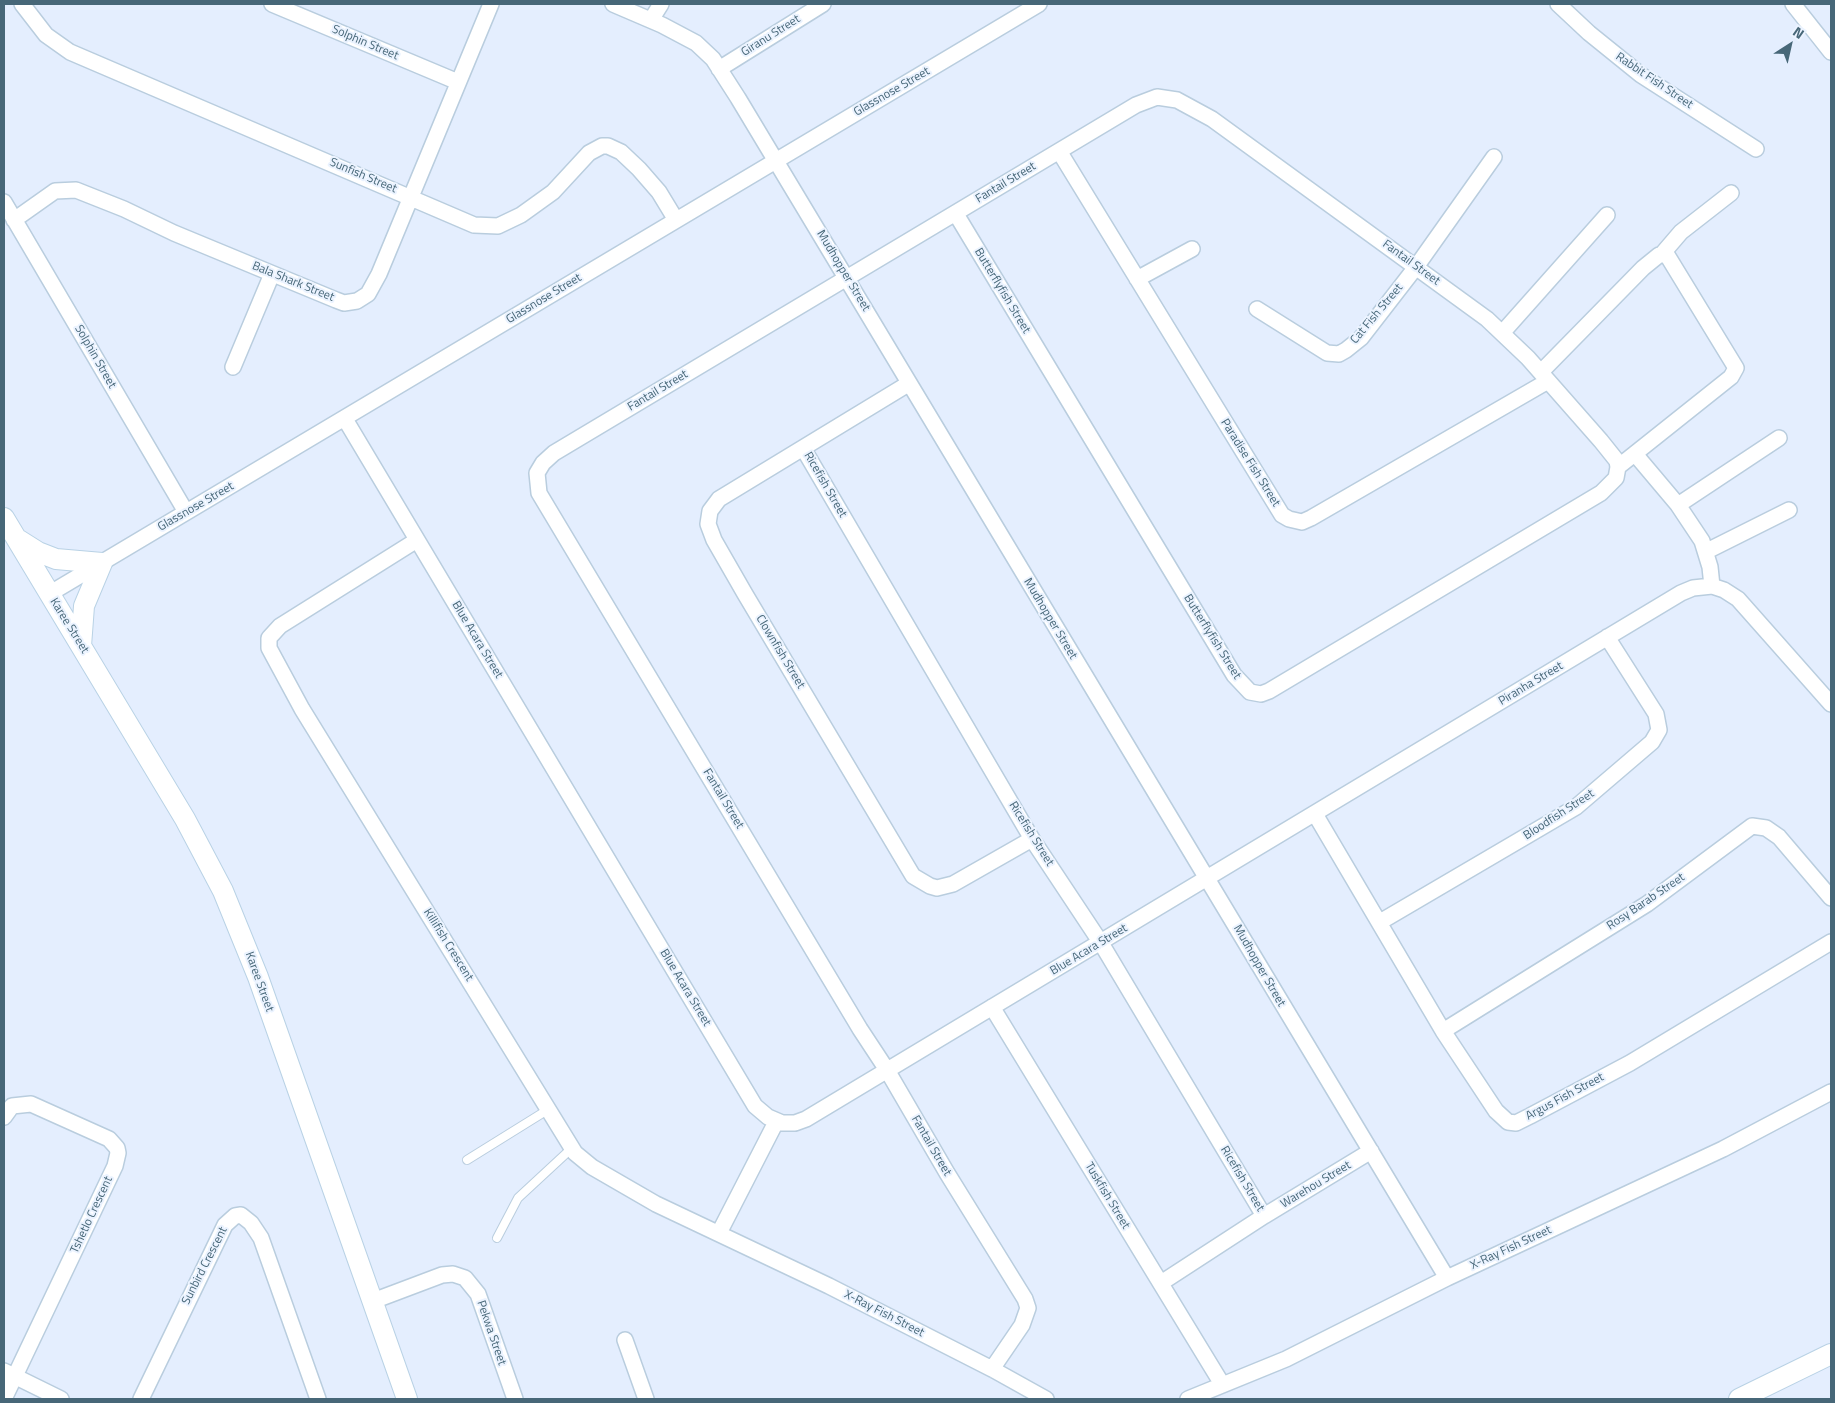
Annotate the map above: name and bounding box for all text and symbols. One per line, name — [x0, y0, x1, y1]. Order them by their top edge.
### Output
street label: Giranu Street — [739, 12, 803, 60]
north arrow — [1765, 20, 1815, 70]
text: N — [1789, 21, 1809, 44]
street label: Solphin Street — [329, 22, 401, 64]
street label: Rabbit Fish Street — [1613, 50, 1695, 112]
street label: Glassnose Street — [851, 64, 933, 120]
street label: Sunfish Street — [327, 155, 399, 197]
street label: Fantail Street — [973, 159, 1039, 207]
street label: Mudhopper Street — [813, 228, 873, 314]
street label: Fantail Street — [1379, 237, 1443, 289]
street label: Butterflyfish Street — [971, 246, 1033, 336]
street label: Bala Shark Street — [250, 259, 336, 305]
street label: Glassnose Street — [504, 271, 584, 327]
street label: Cat Fish Street — [1348, 281, 1406, 347]
street label: Solphin Street — [71, 323, 119, 391]
street label: Fantail Street — [625, 367, 691, 415]
street label: Paradise Fish Street — [1217, 416, 1283, 510]
street label: Ricefish Street — [800, 450, 850, 520]
street label: Glassnose Street — [155, 479, 237, 535]
street label: Mudhopper Street — [1020, 576, 1080, 662]
street label: Butterflyfish Street — [1180, 592, 1244, 682]
street label: Karee Street — [46, 596, 92, 656]
street label: Blue Acara Street — [448, 599, 506, 681]
street label: Clownfish Street — [752, 613, 808, 691]
street label: Piranha Street — [1496, 659, 1566, 709]
street label: Fantail Street — [699, 766, 747, 832]
street label: Bloodfish Street — [1521, 787, 1597, 843]
street label: Ricefish Street — [1005, 799, 1057, 869]
street label: Rosy Barab Street — [1604, 871, 1688, 933]
street label: Killifish Crescent — [420, 906, 476, 984]
street label: Blue Acara Street — [1048, 921, 1130, 979]
street label: Mudhopper Street — [1230, 923, 1288, 1009]
street label: Blue Acara Street — [656, 947, 714, 1029]
street label: Karee Street — [242, 950, 276, 1014]
street label: Argus Fish Street — [1523, 1070, 1607, 1124]
street label: Fantail Street — [908, 1113, 954, 1179]
street label: Ricefish Street — [1217, 1144, 1267, 1214]
street label: Warehou Street — [1278, 1158, 1354, 1212]
street label: Tuskfish Street — [1081, 1160, 1133, 1232]
street label: Tshetlo Crescent — [68, 1174, 116, 1256]
street label: X-Ray Fish Street — [1468, 1223, 1554, 1273]
street label: Sunbird Crescent — [179, 1225, 231, 1307]
street label: X-Ray Fish Street — [842, 1288, 926, 1340]
street label: Pekwa Street — [473, 1299, 509, 1367]

